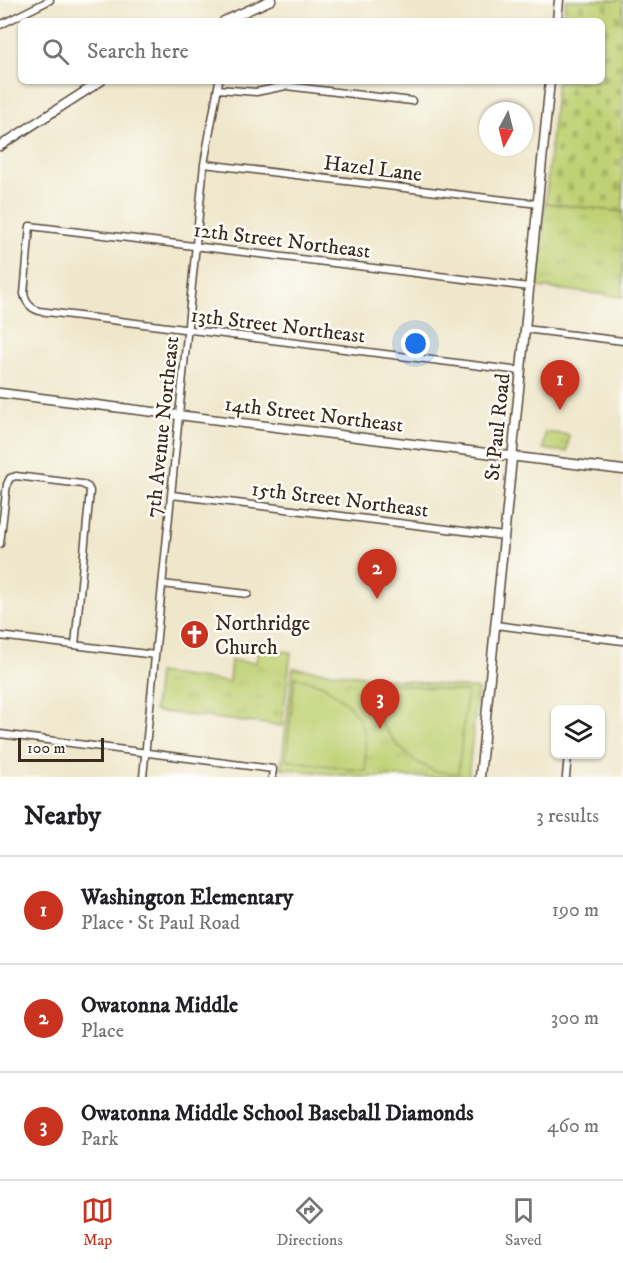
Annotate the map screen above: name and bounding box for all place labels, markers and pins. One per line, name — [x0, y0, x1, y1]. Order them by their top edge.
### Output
pin: 1 — [540, 360, 580, 410]
pin: 2 — [358, 550, 397, 599]
place label: Northridge Church — [215, 611, 310, 661]
church icon: Northridge Church — [178, 619, 210, 651]
pin: 3 — [360, 680, 400, 729]

